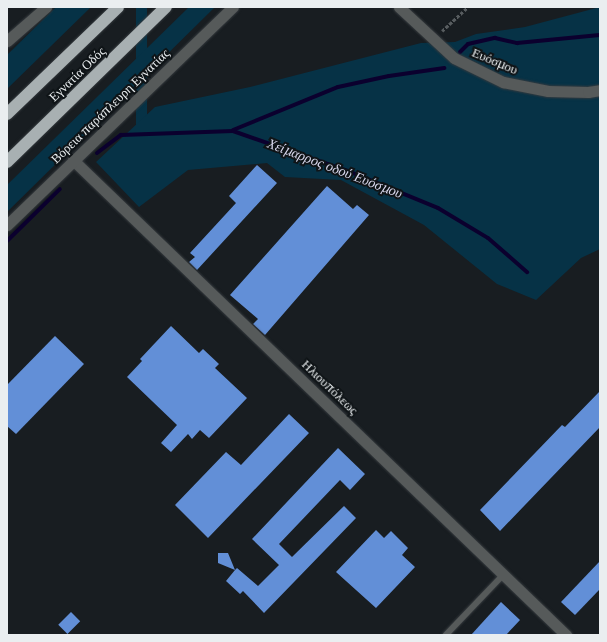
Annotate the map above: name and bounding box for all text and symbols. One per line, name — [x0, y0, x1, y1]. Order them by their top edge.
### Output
street label: Εγνατία Οδός — [46, 43, 108, 105]
street label: Ευόσμου — [470, 44, 520, 78]
street label: Βόρεια παράπλευρη Εγνατίας — [48, 45, 172, 167]
water label: Χείμαρρος οδού Ευόσμου — [265, 134, 405, 202]
street label: Ηλιουπόλεως — [299, 356, 361, 418]

